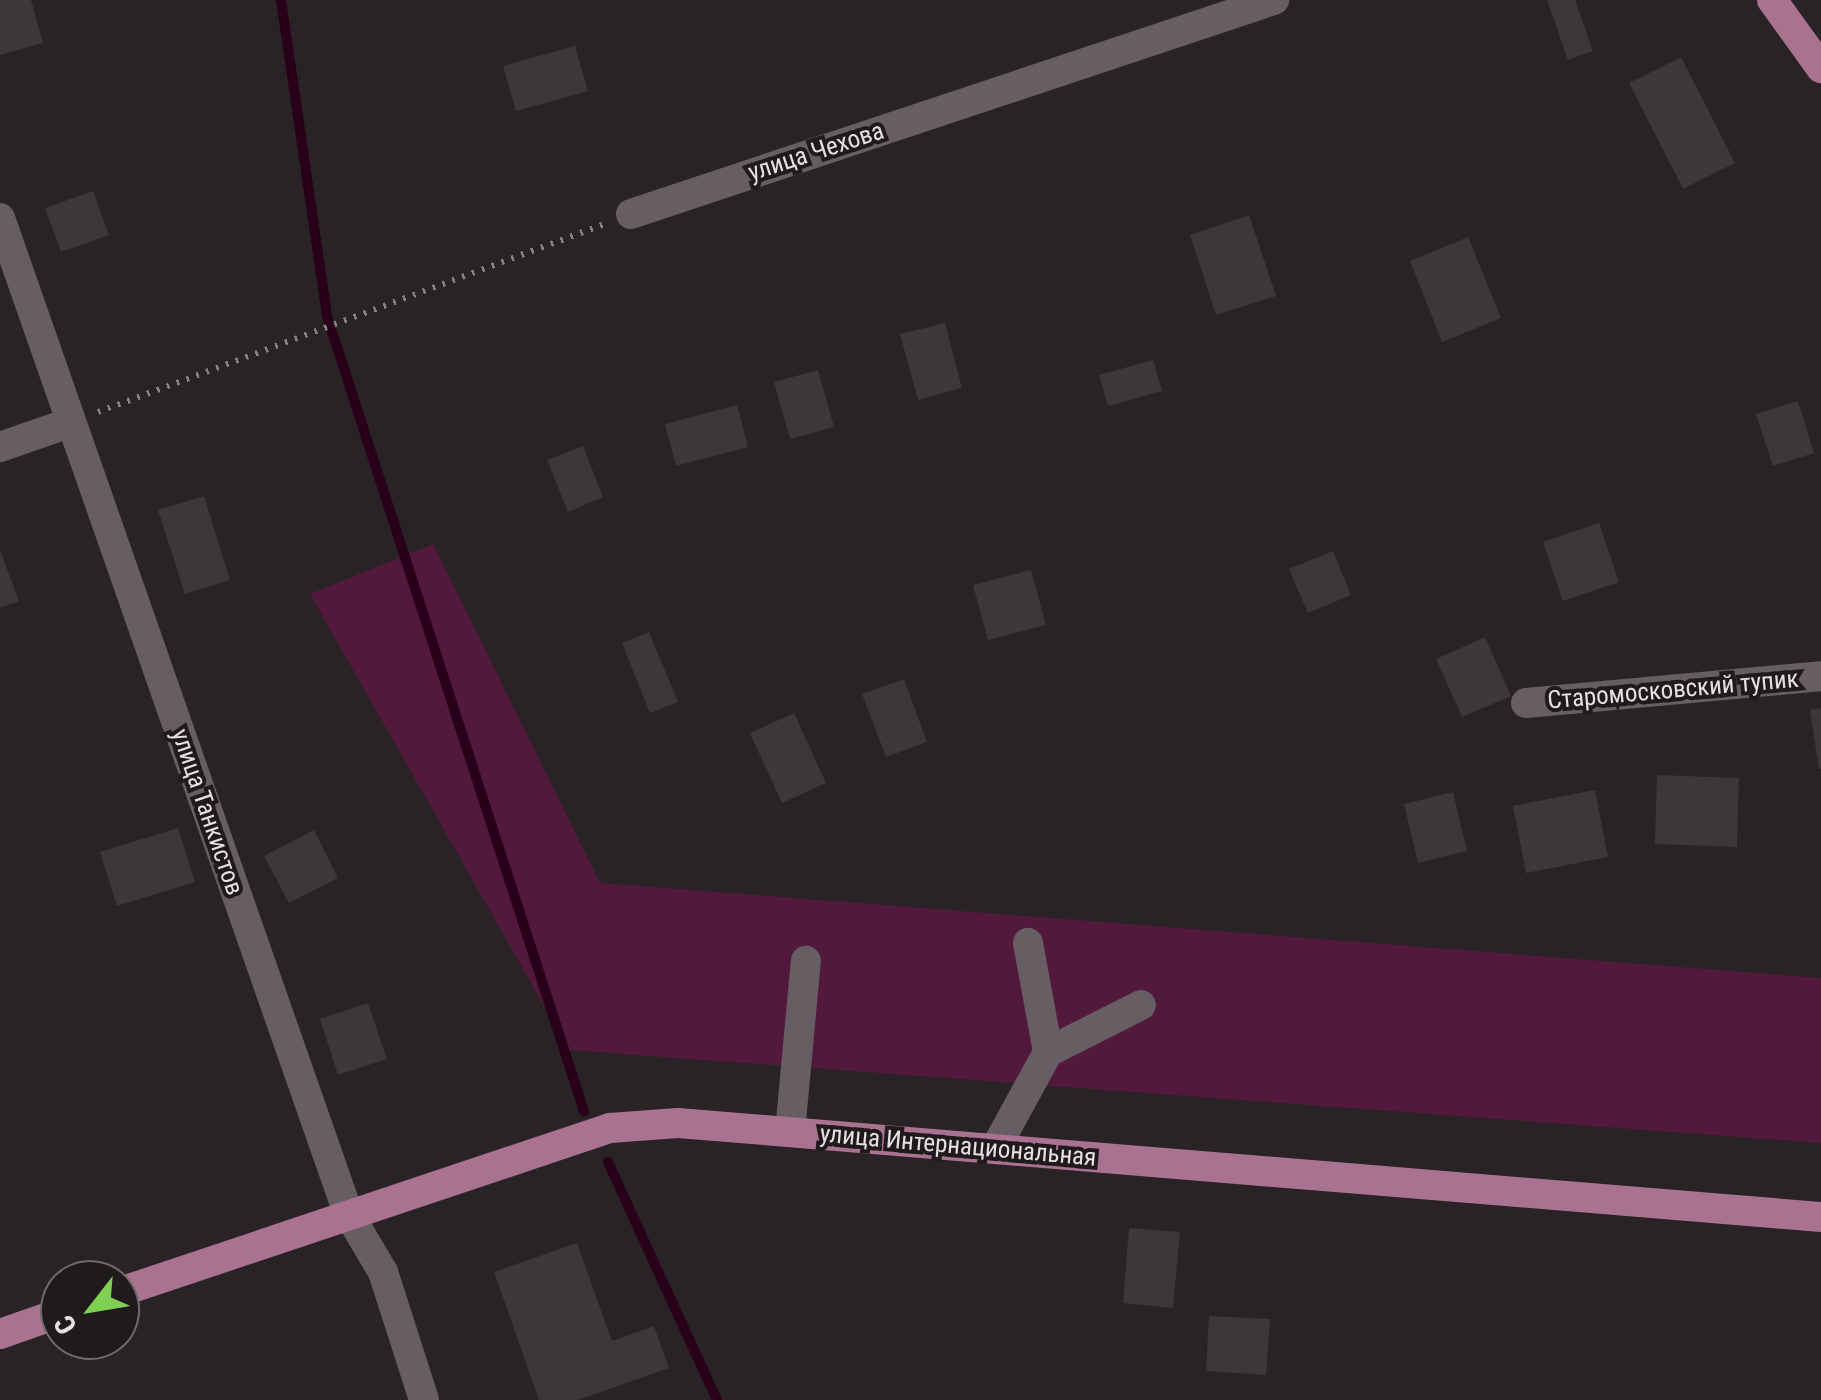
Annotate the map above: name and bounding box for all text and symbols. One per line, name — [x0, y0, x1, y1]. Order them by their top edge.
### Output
street label: улица Чехова — [744, 116, 888, 188]
street label: Старомосковский тупик — [1546, 664, 1800, 716]
street label: улица Танкистов — [164, 725, 250, 899]
street label: улица Интернациональная — [819, 1119, 1097, 1173]
north arrow — [40, 1260, 140, 1360]
text: С — [47, 1309, 84, 1340]

